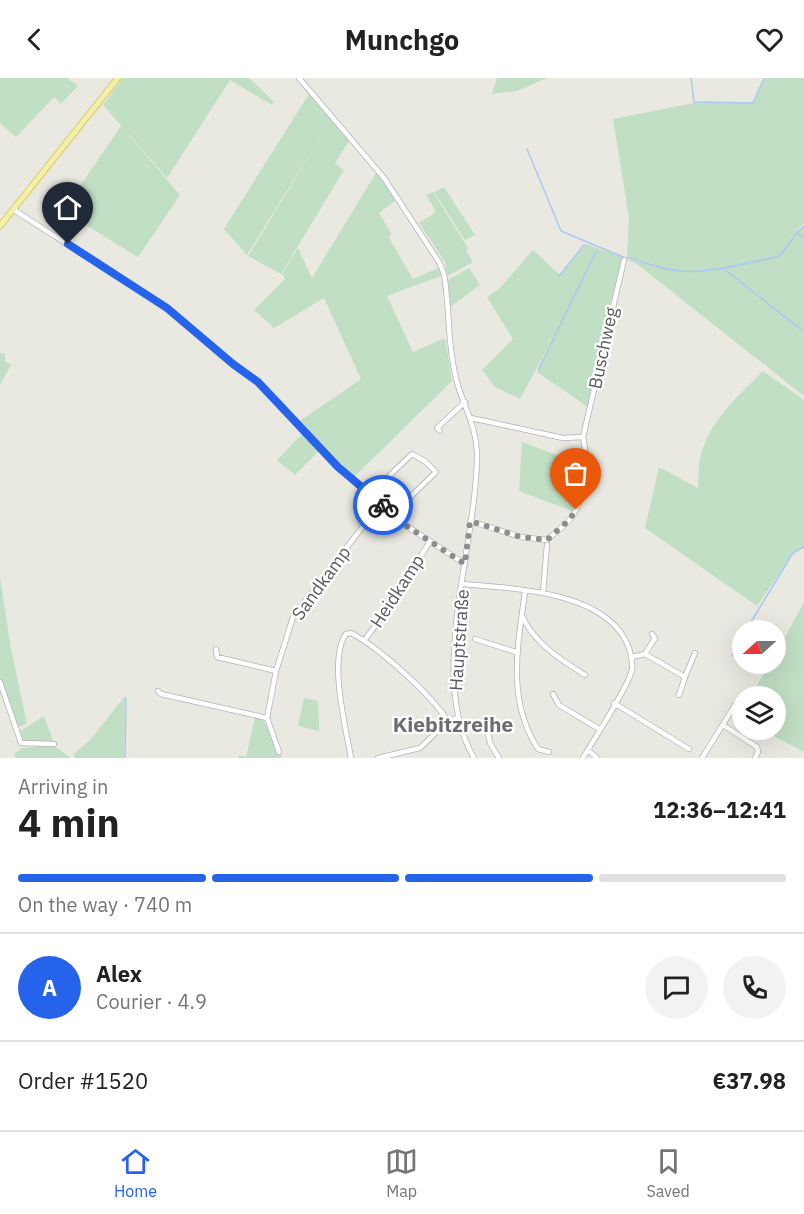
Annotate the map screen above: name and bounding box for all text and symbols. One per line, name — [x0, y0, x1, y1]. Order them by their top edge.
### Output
text: Munchgo — [345, 22, 459, 57]
icon: back — [18, 23, 51, 56]
icon: heart — [753, 23, 786, 56]
pin — [42, 182, 93, 244]
icon: home — [51, 191, 84, 224]
street label: Buschweg — [583, 305, 623, 391]
pin — [550, 448, 601, 510]
icon: bag — [559, 457, 592, 490]
courier — [353, 475, 413, 535]
icon: bike — [367, 489, 400, 522]
street label: Sandkamp — [286, 541, 356, 625]
street label: Heidkamp — [365, 550, 429, 632]
street label: Hauptstraße — [444, 588, 474, 692]
north arrow — [732, 620, 786, 674]
map controls — [732, 620, 786, 740]
button: layers — [732, 686, 786, 740]
district label: Kiebitzreihe — [393, 710, 514, 738]
text: Arriving in — [18, 773, 108, 800]
text: 12:36–12:41 — [653, 795, 786, 824]
text: 4 min — [18, 797, 120, 848]
text: On the way · 740 m — [18, 891, 192, 918]
button: chat — [645, 956, 708, 1019]
button: phone — [723, 956, 786, 1019]
text: Alex — [96, 959, 142, 988]
text: A — [42, 973, 57, 1002]
text: Courier · 4.9 — [96, 988, 207, 1015]
text: Order #1520 — [18, 1066, 148, 1095]
text: €37.98 — [713, 1066, 786, 1095]
tab: Home — [114, 1145, 157, 1201]
tab: Map — [385, 1145, 418, 1201]
tab: Saved — [646, 1145, 690, 1201]

